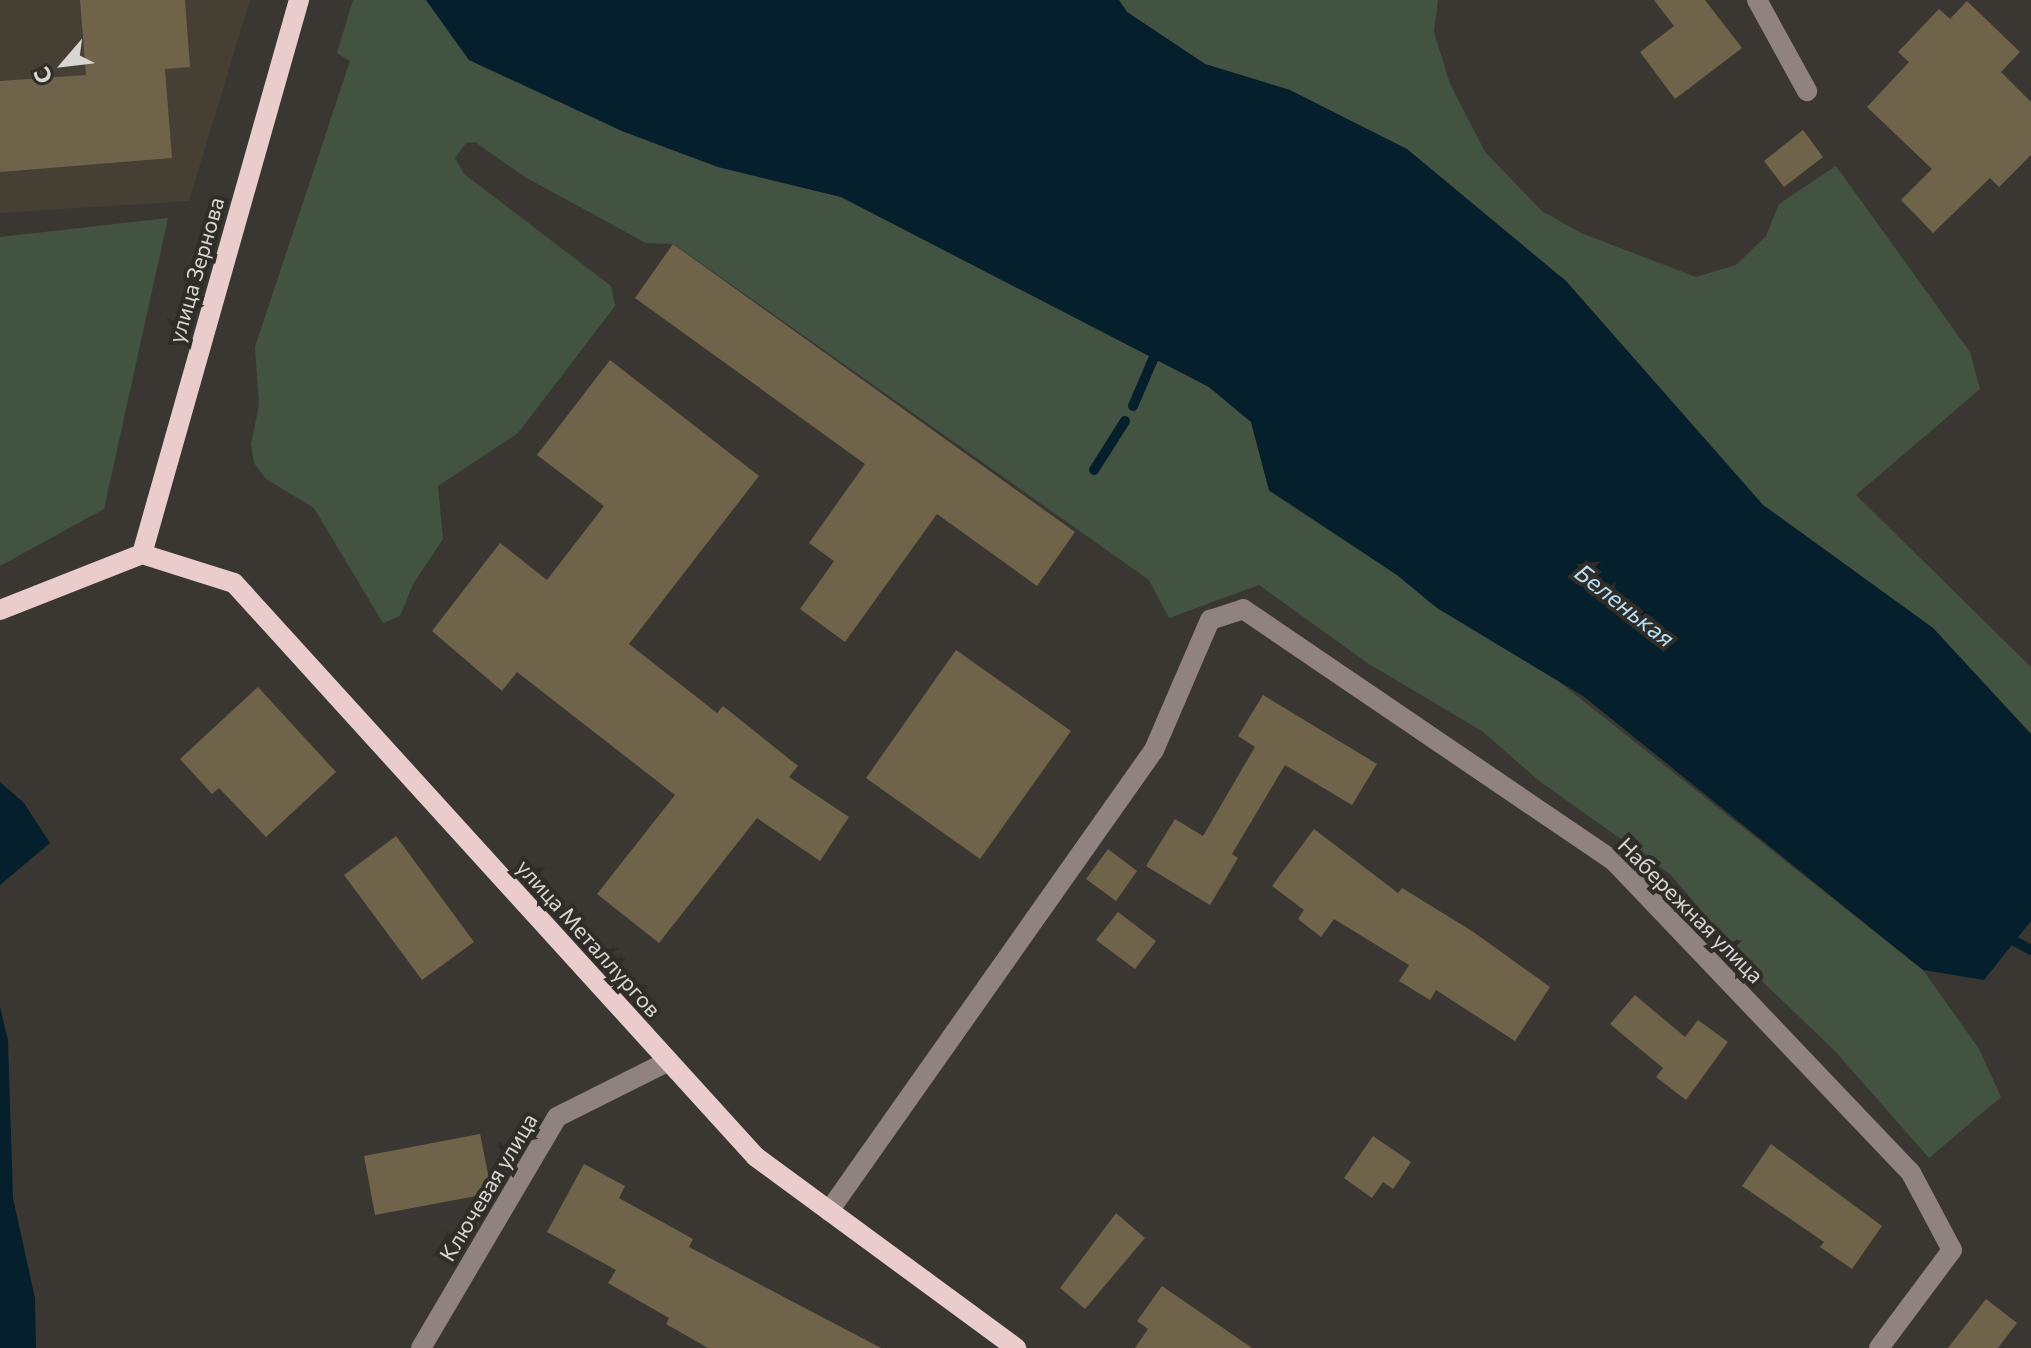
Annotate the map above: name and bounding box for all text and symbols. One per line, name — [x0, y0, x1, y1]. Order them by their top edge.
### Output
north arrow — [24, 24, 104, 104]
text: С — [27, 63, 58, 88]
street label: улица Зернова — [163, 194, 229, 346]
water label: Беленькая — [1570, 557, 1680, 653]
street label: Набережная улица — [1613, 832, 1769, 988]
street label: улица Металлургов — [511, 854, 667, 1022]
street label: Ключевая улица — [433, 1108, 543, 1266]

